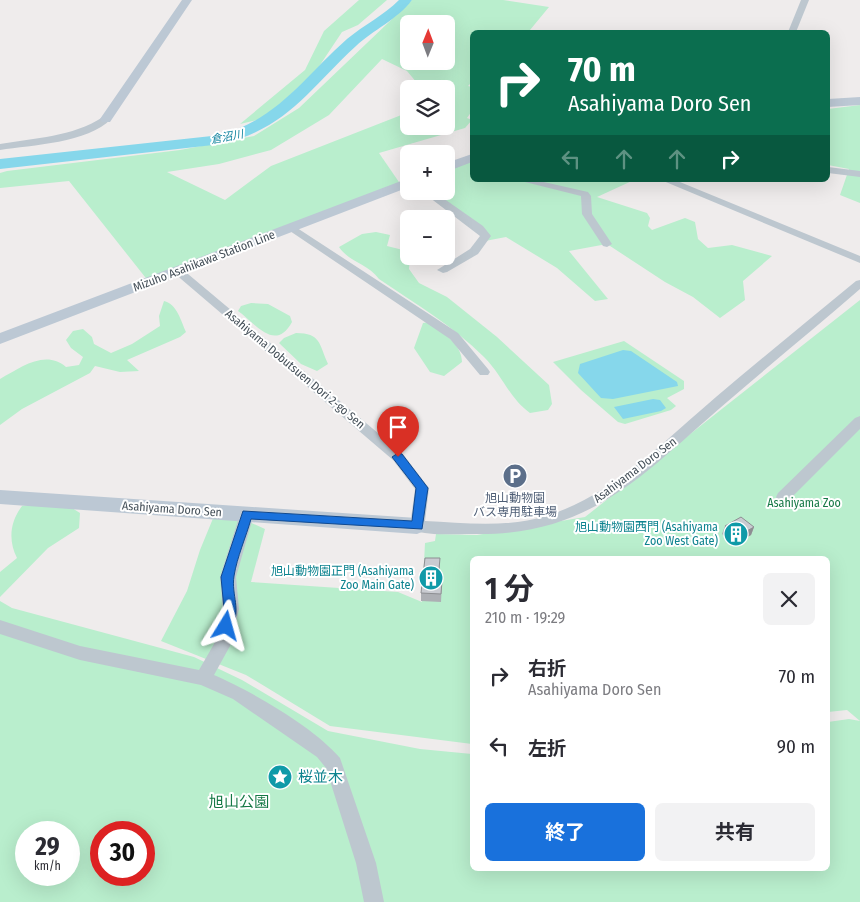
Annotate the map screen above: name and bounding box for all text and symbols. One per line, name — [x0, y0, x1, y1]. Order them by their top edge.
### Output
north arrow — [400, 15, 455, 70]
map controls — [400, 15, 455, 265]
text: 70 m — [568, 48, 636, 90]
icon: right — [485, 50, 550, 115]
button: layers — [400, 80, 455, 135]
text: Asahiyama Doro Sen — [568, 90, 751, 117]
water label: 倉沼川 — [210, 127, 245, 147]
button: + — [400, 145, 455, 200]
icon: left — [557, 145, 585, 173]
icon: ahead — [610, 145, 638, 173]
icon: ahead — [663, 145, 691, 173]
icon: right — [716, 145, 744, 173]
button: − — [400, 210, 455, 265]
street label: Mizuho Asahikawa Station Line — [131, 227, 277, 295]
street label: Asahiyama Dobutsuen Dori 2-go Sen — [222, 307, 368, 431]
pin — [377, 406, 419, 457]
icon: arrive — [384, 413, 412, 441]
street label: Asahiyama Doro Sen — [591, 434, 679, 506]
parking icon: 旭山動物園 バス専用駐車場 — [502, 463, 528, 489]
place label: 旭山動物園 バス専用駐車場 — [473, 491, 557, 519]
park label: Asahiyama Zoo — [767, 496, 841, 510]
street label: Asahiyama Doro Sen — [122, 499, 222, 519]
place label: 旭山動物園西門 (Asahiyama Zoo West Gate) — [575, 520, 718, 548]
building icon: 旭山動物園西門 (Asahiyama Zoo West Gate) — [723, 521, 749, 547]
place label: 旭山動物園正門 (Asahiyama Zoo Main Gate) — [271, 564, 414, 592]
building icon: 旭山動物園正門 (Asahiyama Zoo Main Gate) — [418, 565, 444, 591]
text: 1 分 — [485, 571, 534, 607]
button: close — [763, 573, 815, 625]
position arrow — [199, 599, 251, 651]
text: 210 m · 19:29 — [485, 608, 565, 627]
text: 右折 — [528, 657, 566, 680]
icon: right — [485, 662, 513, 690]
text: 70 m — [779, 665, 815, 688]
text: Asahiyama Doro Sen — [528, 680, 661, 699]
icon: left — [485, 732, 513, 760]
text: 90 m — [777, 735, 815, 758]
text: 左折 — [528, 737, 566, 760]
place icon: 桜並木 — [267, 764, 293, 790]
place label: 桜並木 — [298, 768, 343, 786]
park label: 旭山公園 — [209, 793, 269, 811]
button: 終了 — [485, 803, 645, 861]
button: 共有 — [655, 803, 815, 861]
speed limit sign: 30 — [90, 821, 155, 886]
text: 29 — [35, 832, 60, 862]
text: km/h — [34, 859, 61, 873]

